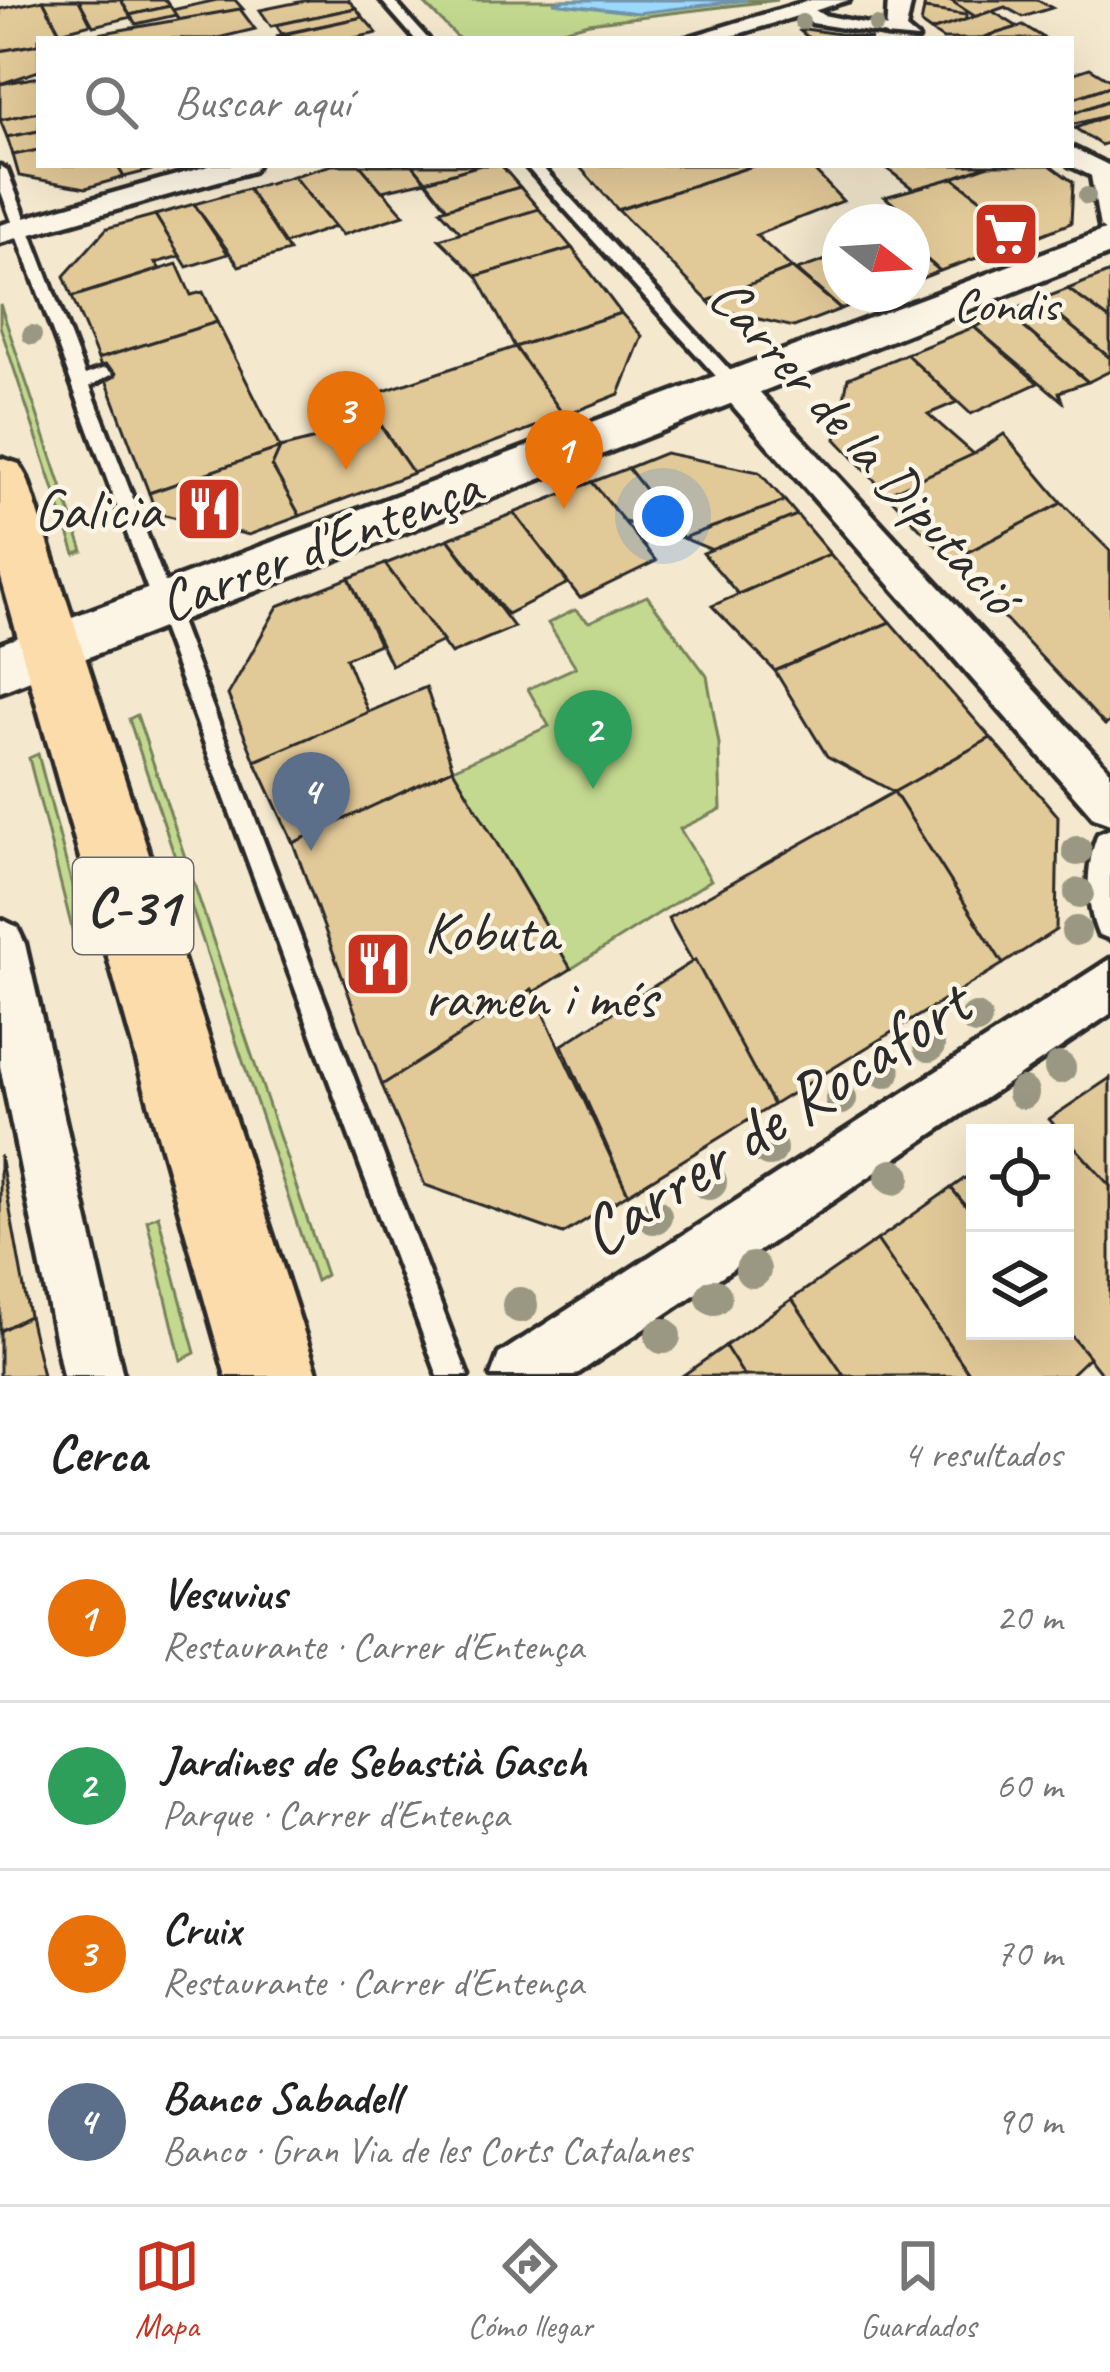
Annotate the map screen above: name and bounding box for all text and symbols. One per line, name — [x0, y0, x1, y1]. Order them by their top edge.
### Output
search box — [36, 36, 1074, 168]
icon: search — [78, 69, 144, 135]
text: Buscar aquí — [174, 74, 350, 131]
supermarket icon: Condis — [971, 199, 1041, 269]
north arrow — [822, 204, 930, 312]
street label: Carrer de la Diputació — [694, 262, 1040, 635]
place label: Condis — [953, 275, 1062, 335]
pin: 3 — [307, 371, 385, 470]
pin: 1 — [525, 410, 603, 509]
street label: Carrer d'Entença — [148, 448, 494, 638]
place label: Galicia — [33, 474, 166, 546]
restaurant icon: Galicia — [174, 474, 244, 544]
your location — [633, 486, 693, 546]
pin: 2 — [554, 690, 632, 789]
pin: 4 — [272, 752, 350, 851]
road number: C-31 — [73, 858, 193, 954]
place label: Kobuta ramen i més — [424, 896, 662, 1034]
restaurant icon: Kobuta ramen i més — [343, 929, 413, 999]
street label: Carrer de Rocafort — [564, 957, 991, 1277]
map controls — [966, 1124, 1074, 1340]
button: locate — [966, 1124, 1074, 1232]
button: layers — [966, 1232, 1074, 1340]
text: Cerca — [48, 1422, 147, 1486]
text: 4 resultados — [903, 1430, 1062, 1479]
text: Vesuvius — [162, 1565, 286, 1622]
text: 1 — [78, 1593, 96, 1642]
text: 20 m — [996, 1593, 1062, 1642]
text: Restaurante · Carrer d'Entença — [162, 1622, 584, 1671]
text: Jardines de Sebastià Gasch — [162, 1733, 587, 1790]
text: 2 — [78, 1761, 96, 1810]
text: 60 m — [996, 1761, 1062, 1810]
text: Parque · Carrer d'Entença — [162, 1790, 509, 1839]
text: Cruix — [162, 1901, 241, 1958]
text: 3 — [78, 1929, 96, 1978]
text: 70 m — [996, 1929, 1062, 1978]
text: Restaurante · Carrer d'Entença — [162, 1958, 584, 2007]
text: Banco Sabadell — [162, 2069, 400, 2126]
text: 4 — [78, 2097, 96, 2146]
text: 90 m — [996, 2097, 1062, 2146]
text: Banco · Gran Via de les Corts Catalanes — [162, 2126, 691, 2175]
tab: Mapa — [134, 2233, 200, 2347]
tab: Cómo llegar — [468, 2233, 593, 2347]
tab: Guardados — [860, 2233, 976, 2347]

